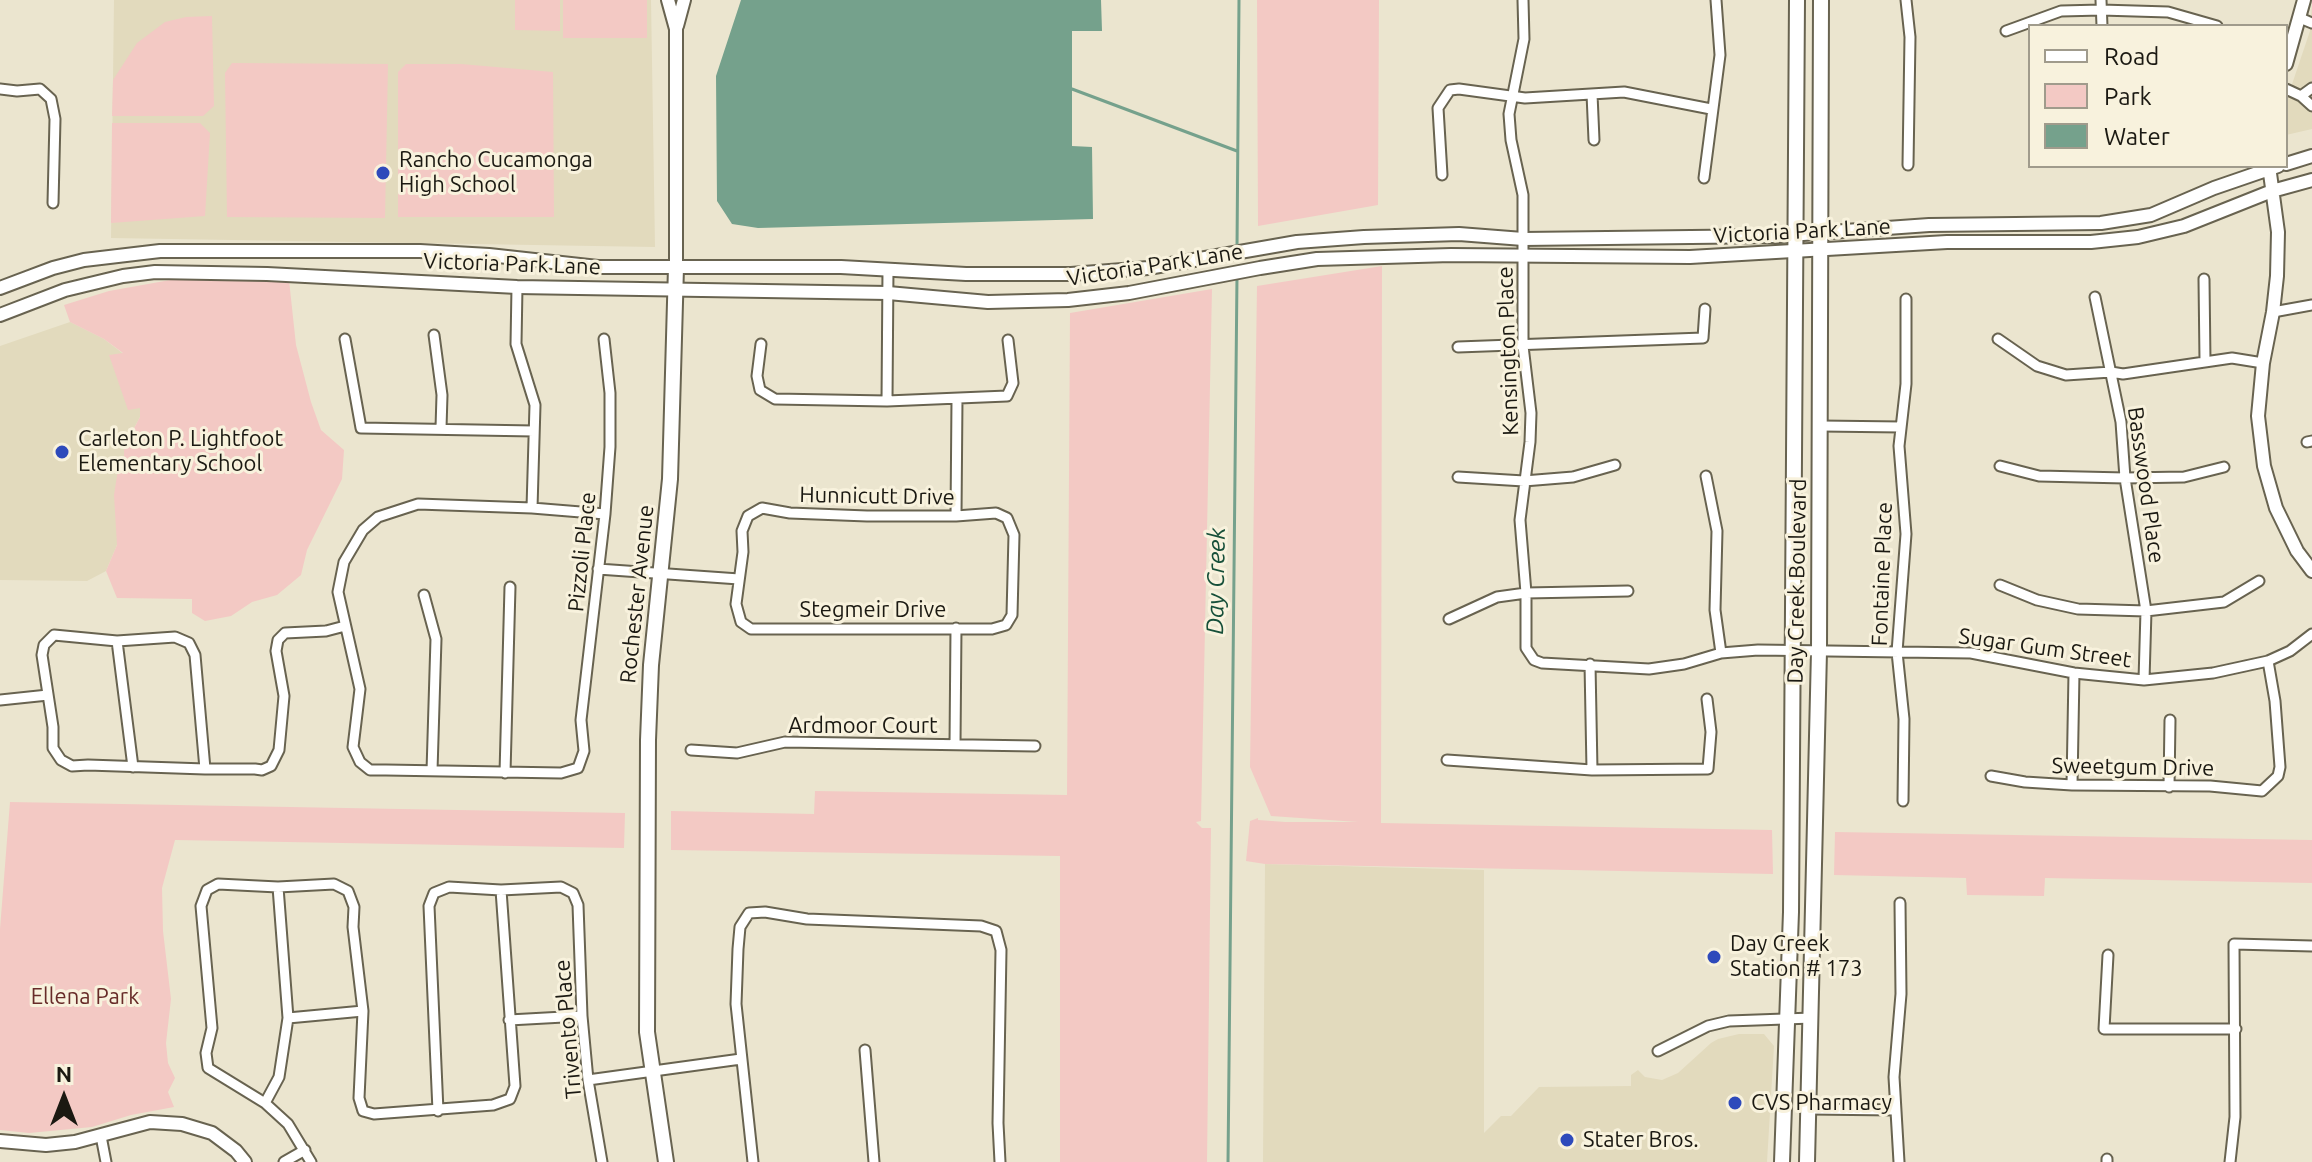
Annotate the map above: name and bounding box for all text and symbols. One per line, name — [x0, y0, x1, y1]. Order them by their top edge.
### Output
legend — [2028, 24, 2288, 168]
text: Road — [2104, 43, 2159, 70]
text: Park — [2104, 83, 2152, 110]
text: Water — [2104, 123, 2170, 150]
place label: Rancho Cucamonga High School — [399, 147, 593, 198]
marker: Rancho Cucamonga High School — [374, 164, 392, 182]
street label: Victoria Park Lane — [1713, 213, 1891, 249]
street label: Victoria Park Lane — [1065, 238, 1245, 292]
street label: Victoria Park Lane — [423, 248, 601, 280]
street label: Kensington Place — [1492, 266, 1524, 436]
street label: Basswood Place — [2122, 405, 2170, 565]
place label: Carleton P. Lightfoot Elementary School — [78, 426, 283, 478]
marker: Carleton P. Lightfoot Elementary School — [53, 443, 71, 461]
street label: Day Creek Boulevard — [1782, 478, 1812, 684]
street label: Hunnicutt Drive — [799, 481, 955, 511]
street label: Pizzoli Place — [563, 491, 601, 613]
street label: Fontaine Place — [1866, 501, 1898, 647]
street label: Rochester Avenue — [615, 503, 659, 685]
water label: Day Creek — [1201, 527, 1231, 635]
street label: Stegmeir Drive — [800, 597, 946, 623]
street label: Sugar Gum Street — [1957, 623, 2133, 673]
street label: Ardmoor Court — [788, 713, 938, 739]
street label: Sweetgum Drive — [2051, 752, 2215, 782]
place label: Day Creek Station # 173 — [1730, 931, 1863, 982]
marker: Day Creek Station # 173 — [1705, 948, 1723, 966]
street label: Trivento Place — [549, 958, 587, 1100]
park label: Ellena Park — [31, 984, 139, 1010]
north arrow — [24, 1058, 104, 1138]
text: N — [56, 1061, 72, 1086]
place label: CVS Pharmacy — [1751, 1090, 1892, 1116]
marker: CVS Pharmacy — [1726, 1094, 1744, 1112]
place label: Stater Bros. — [1583, 1127, 1699, 1153]
marker: Stater Bros. — [1558, 1131, 1576, 1149]

